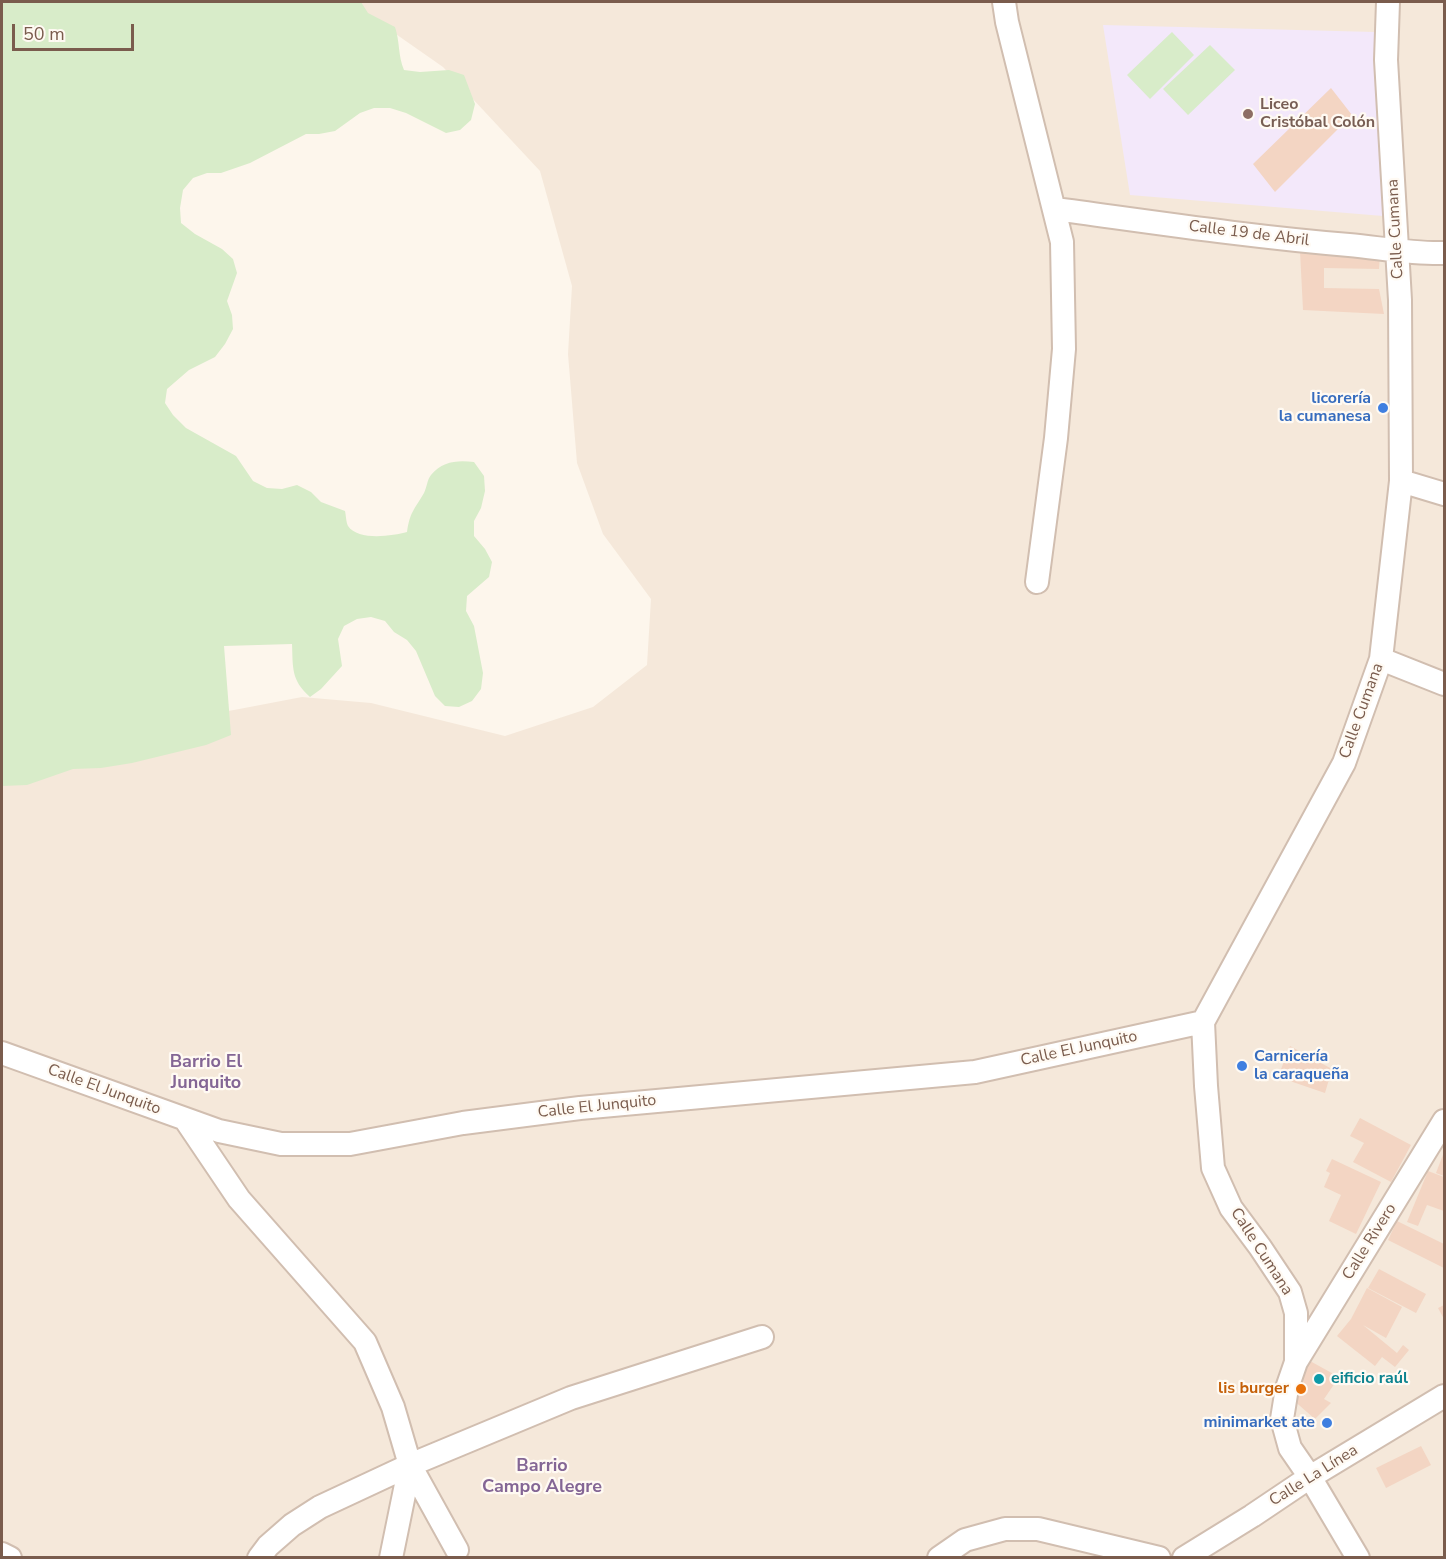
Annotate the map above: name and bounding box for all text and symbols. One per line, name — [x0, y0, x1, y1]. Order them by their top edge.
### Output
scale bar — [15, 12, 136, 50]
text: 50 m — [23, 22, 65, 46]
place label: Liceo Cristóbal Colón — [1260, 95, 1375, 133]
marker: Liceo Cristóbal Colón — [1241, 107, 1255, 121]
street label: Calle Cumana — [1384, 178, 1408, 280]
street label: Calle 19 de Abril — [1188, 217, 1310, 251]
place label: licorería la cumanesa — [1279, 389, 1371, 427]
marker: licorería la cumanesa — [1376, 401, 1390, 415]
street label: Calle Cumana — [1336, 661, 1388, 761]
street label: Calle El Junquito — [1019, 1027, 1139, 1071]
place label: Carnicería la caraqueña — [1254, 1047, 1349, 1085]
district label: Barrio El Junquito — [170, 1052, 242, 1094]
marker: Carnicería la caraqueña — [1235, 1059, 1249, 1073]
street label: Calle El Junquito — [45, 1061, 163, 1119]
street label: Calle El Junquito — [537, 1091, 657, 1123]
street label: Calle Rivero — [1339, 1200, 1401, 1284]
street label: Calle Cumana — [1226, 1205, 1296, 1299]
place label: eificio raúl — [1331, 1369, 1408, 1389]
marker: eificio raúl — [1312, 1372, 1326, 1386]
place label: lis burger — [1218, 1379, 1289, 1399]
marker: lis burger — [1294, 1382, 1308, 1396]
place label: minimarket ate — [1203, 1413, 1315, 1433]
marker: minimarket ate — [1320, 1416, 1334, 1430]
street label: Calle La Línea — [1266, 1441, 1362, 1511]
district label: Barrio Campo Alegre — [482, 1456, 602, 1498]

